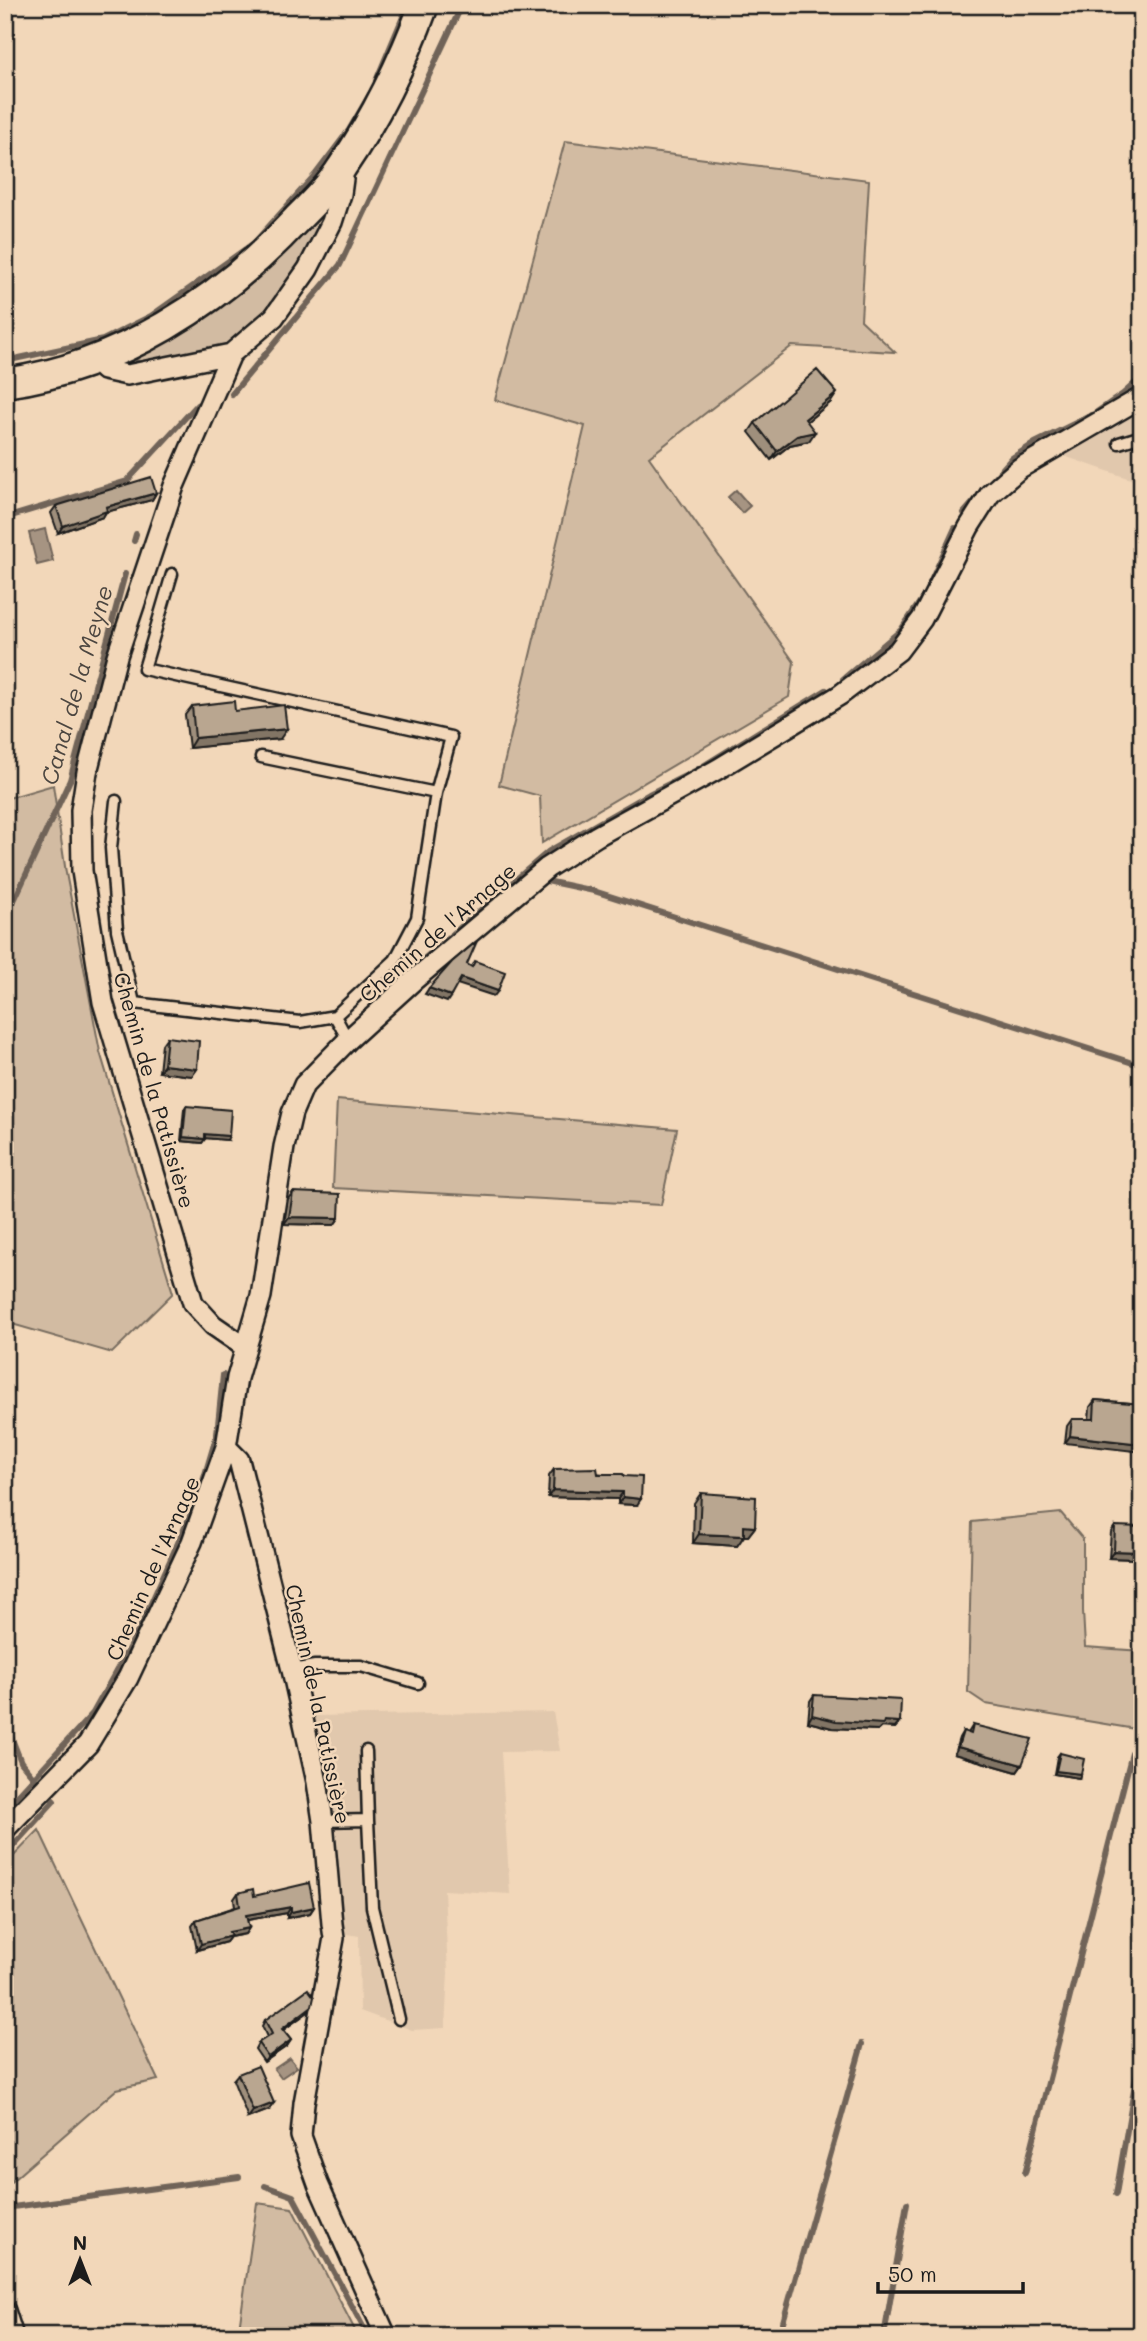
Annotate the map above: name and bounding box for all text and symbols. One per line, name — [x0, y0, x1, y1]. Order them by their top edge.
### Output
water label: Canal de la Meyne — [33, 582, 119, 788]
street label: Chemin de l'Arnage — [353, 856, 521, 1008]
street label: Chemin de la Patissière — [108, 969, 202, 1211]
street label: Chemin de l'Arnage — [99, 1471, 205, 1665]
street label: Chemin de la Patissière — [280, 1582, 358, 1826]
north arrow — [46, 2226, 116, 2296]
text: N — [73, 2230, 87, 2255]
scale bar — [878, 2250, 1023, 2294]
text: 50 m — [888, 2260, 937, 2287]

